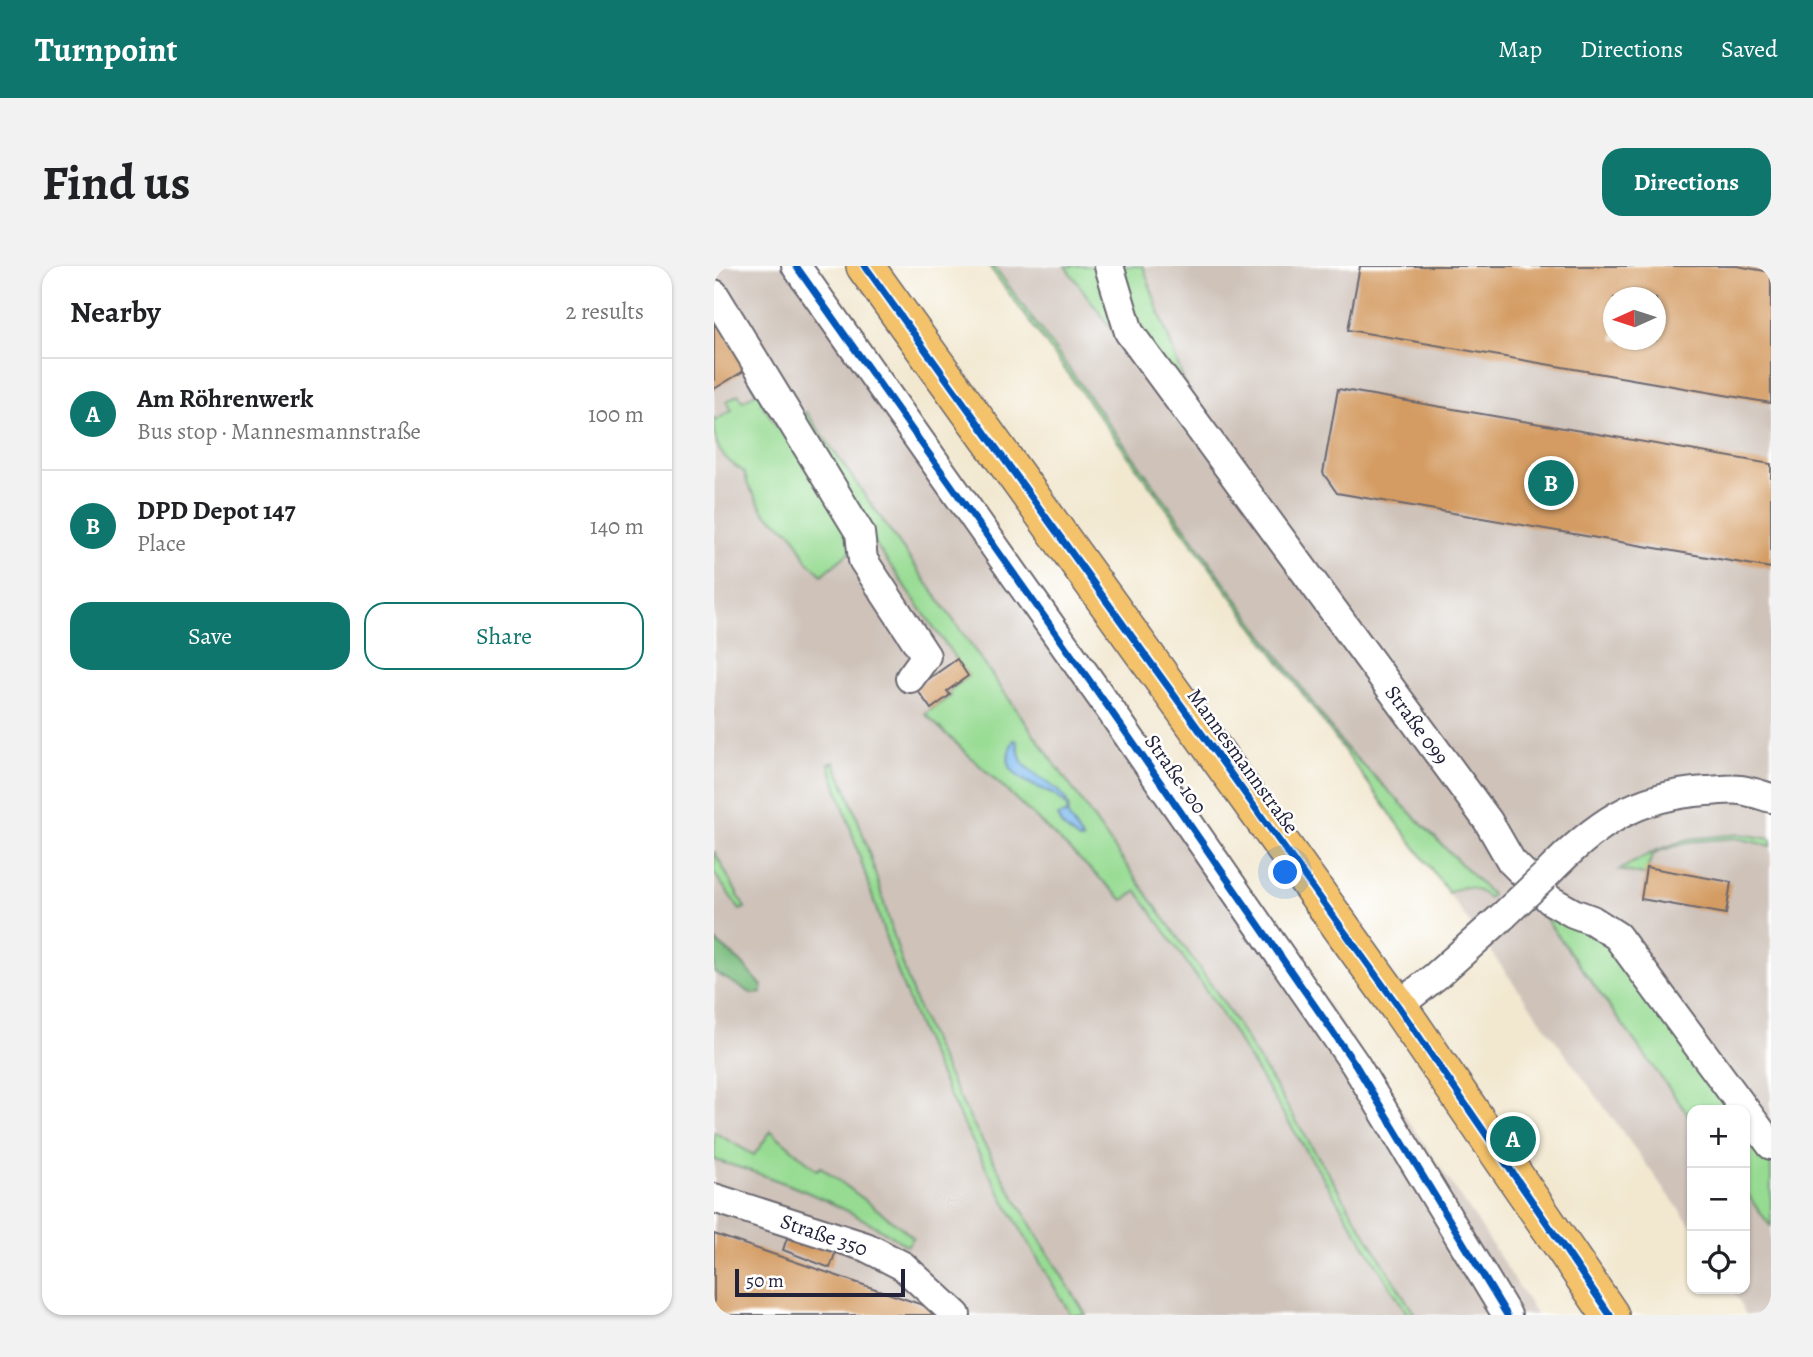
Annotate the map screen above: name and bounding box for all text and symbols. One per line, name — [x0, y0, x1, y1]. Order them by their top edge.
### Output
text: Turnpoint — [35, 27, 177, 72]
text: Map — [1498, 33, 1542, 65]
text: Directions — [1580, 33, 1683, 65]
text: Saved — [1721, 33, 1778, 65]
button: Directions — [1602, 148, 1771, 216]
text: Find us — [42, 149, 190, 216]
north arrow — [1603, 287, 1666, 350]
text: Nearby — [70, 292, 161, 332]
text: 2 results — [566, 296, 644, 327]
text: Am Röhrenwerk — [137, 381, 314, 416]
text: A — [86, 399, 100, 430]
text: 100 m — [588, 399, 644, 430]
text: Bus stop · Mannesmannstraße — [137, 416, 421, 447]
pin: B — [1528, 457, 1574, 509]
text: DPD Depot 147 — [137, 493, 296, 528]
text: B — [86, 511, 100, 542]
text: 140 m — [590, 511, 644, 542]
text: Place — [137, 528, 186, 559]
button: Save — [70, 602, 350, 670]
button: Share — [364, 602, 644, 670]
street label: Straße 099 — [1379, 680, 1455, 770]
street label: Mannesmannstraße — [1181, 683, 1305, 839]
street label: Straße 100 — [1138, 729, 1214, 819]
your location — [1268, 855, 1302, 889]
map controls — [1687, 1105, 1750, 1294]
button: + — [1687, 1105, 1750, 1168]
pin: A — [1490, 1113, 1536, 1165]
button: − — [1687, 1168, 1750, 1231]
street label: Straße 350 — [777, 1207, 871, 1263]
button: locate — [1687, 1231, 1750, 1294]
scale bar — [735, 1266, 905, 1298]
text: 50 m — [746, 1268, 784, 1294]

